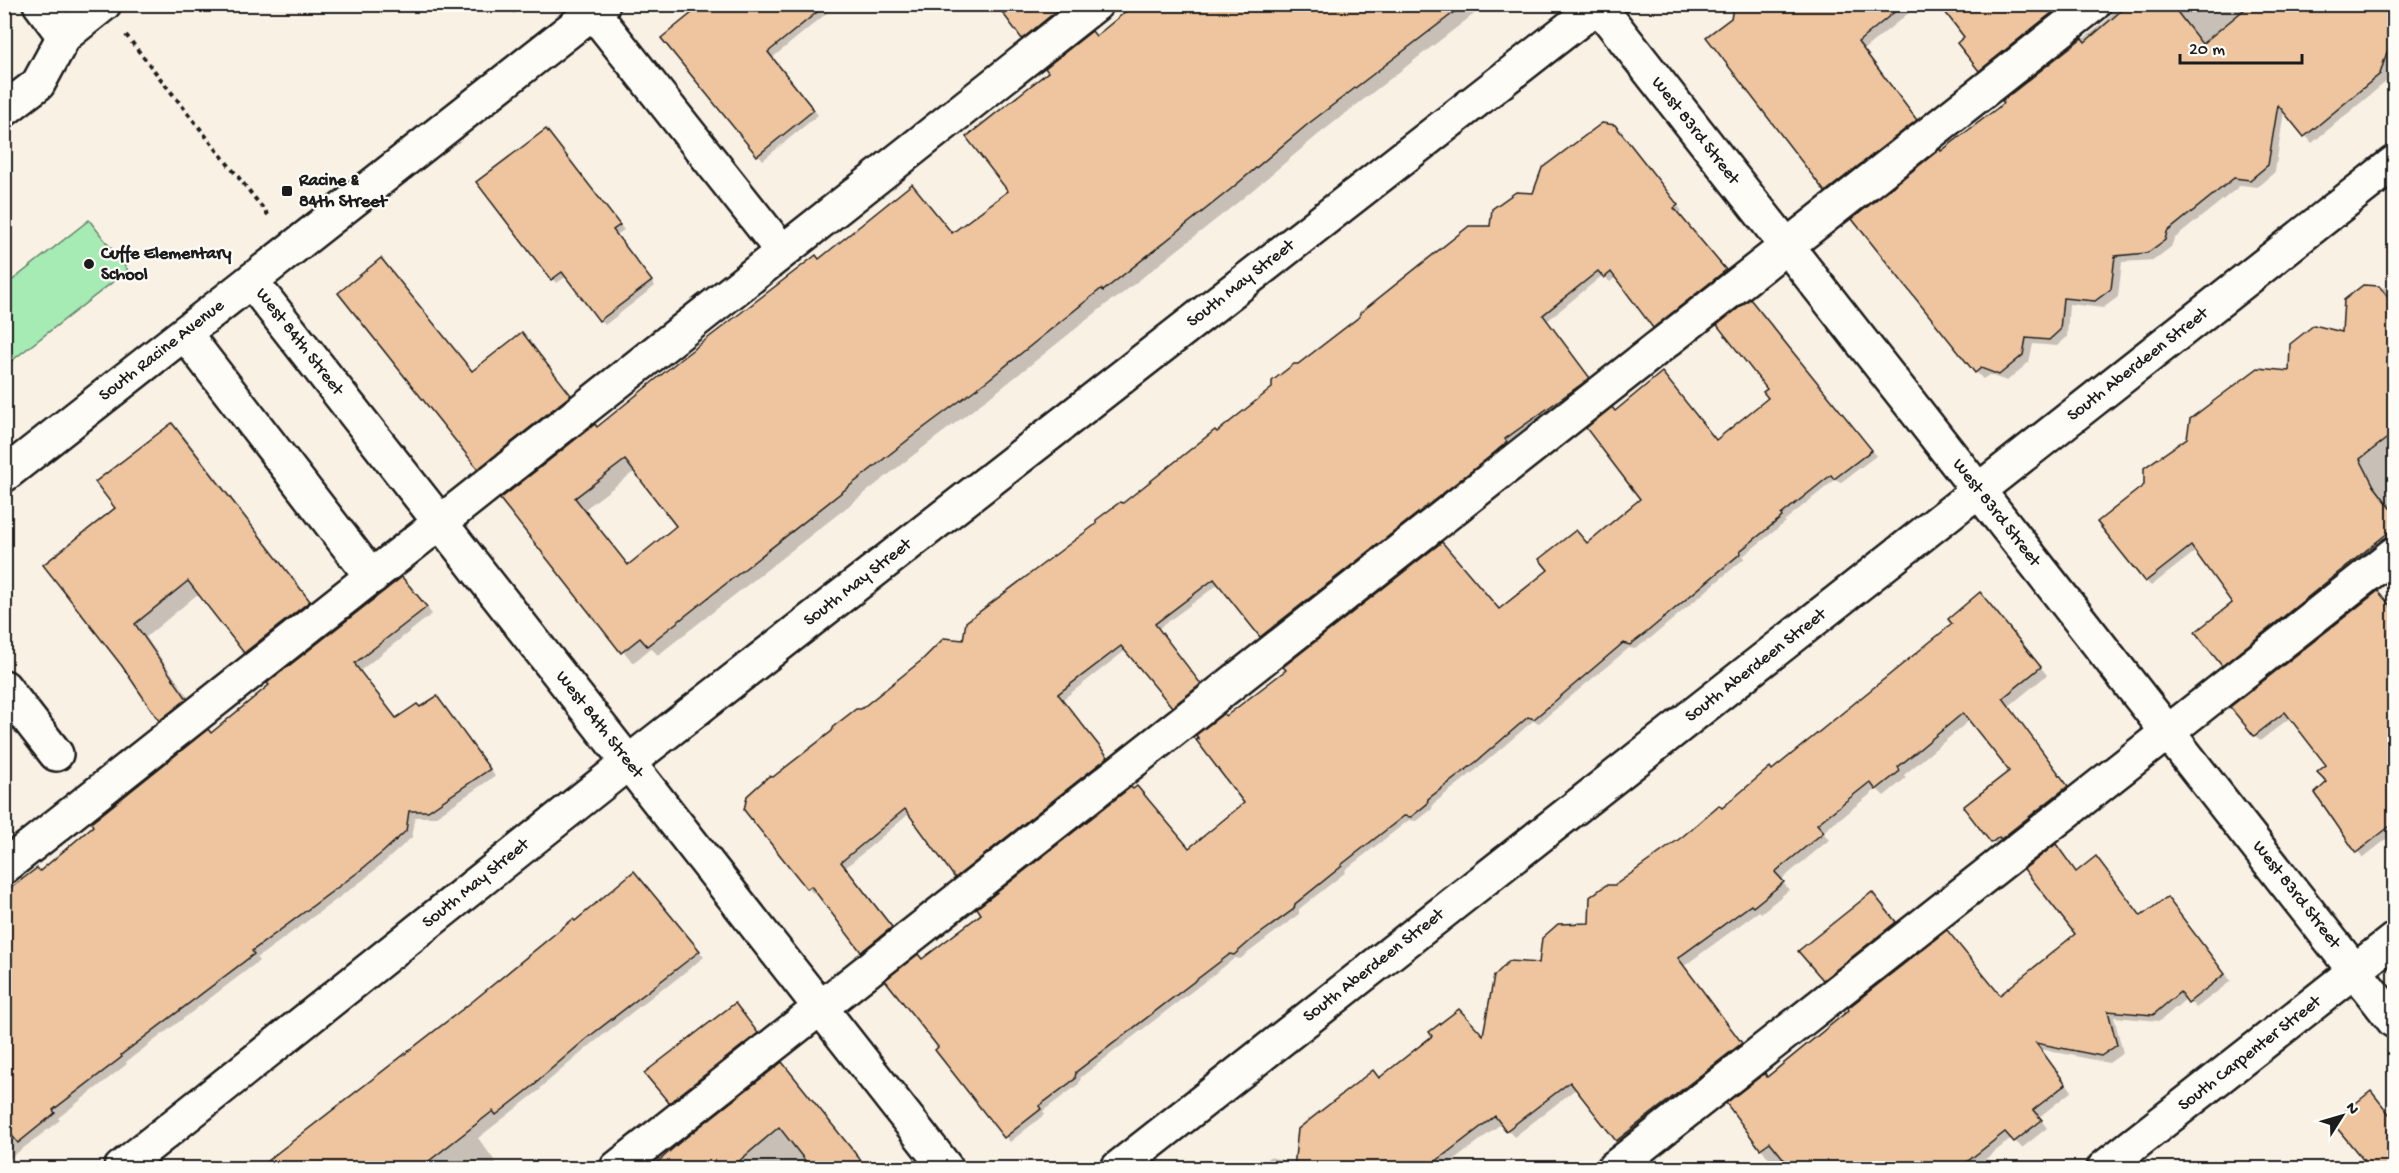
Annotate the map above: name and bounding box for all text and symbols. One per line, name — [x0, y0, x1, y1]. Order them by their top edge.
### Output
scale bar — [2180, 27, 2302, 65]
text: 20 m — [2189, 40, 2225, 61]
street label: West 83rd Street — [1646, 73, 1745, 190]
place label: Racine & 84th Street — [298, 171, 388, 213]
marker: Racine & 84th Street — [280, 184, 294, 198]
street label: South May Street — [1183, 234, 1300, 333]
place label: Cuffe Elementary School — [100, 244, 232, 286]
marker: Cuffe Elementary School — [82, 257, 96, 271]
street label: West 84th Street — [251, 284, 348, 401]
street label: South Racine Avenue — [95, 295, 229, 406]
street label: South Aberdeen Street — [2063, 302, 2214, 427]
street label: West 83rd Street — [1947, 455, 2046, 572]
street label: South May Street — [800, 533, 917, 632]
street label: South Aberdeen Street — [1681, 603, 1832, 728]
street label: West 84th Street — [551, 667, 648, 784]
street label: South May Street — [418, 834, 535, 933]
street label: West 83rd Street — [2247, 837, 2346, 954]
street label: South Aberdeen Street — [1299, 903, 1450, 1028]
street label: South Carpenter Street — [2174, 991, 2327, 1116]
north arrow — [2312, 1086, 2372, 1146]
text: N — [2340, 1099, 2362, 1119]

